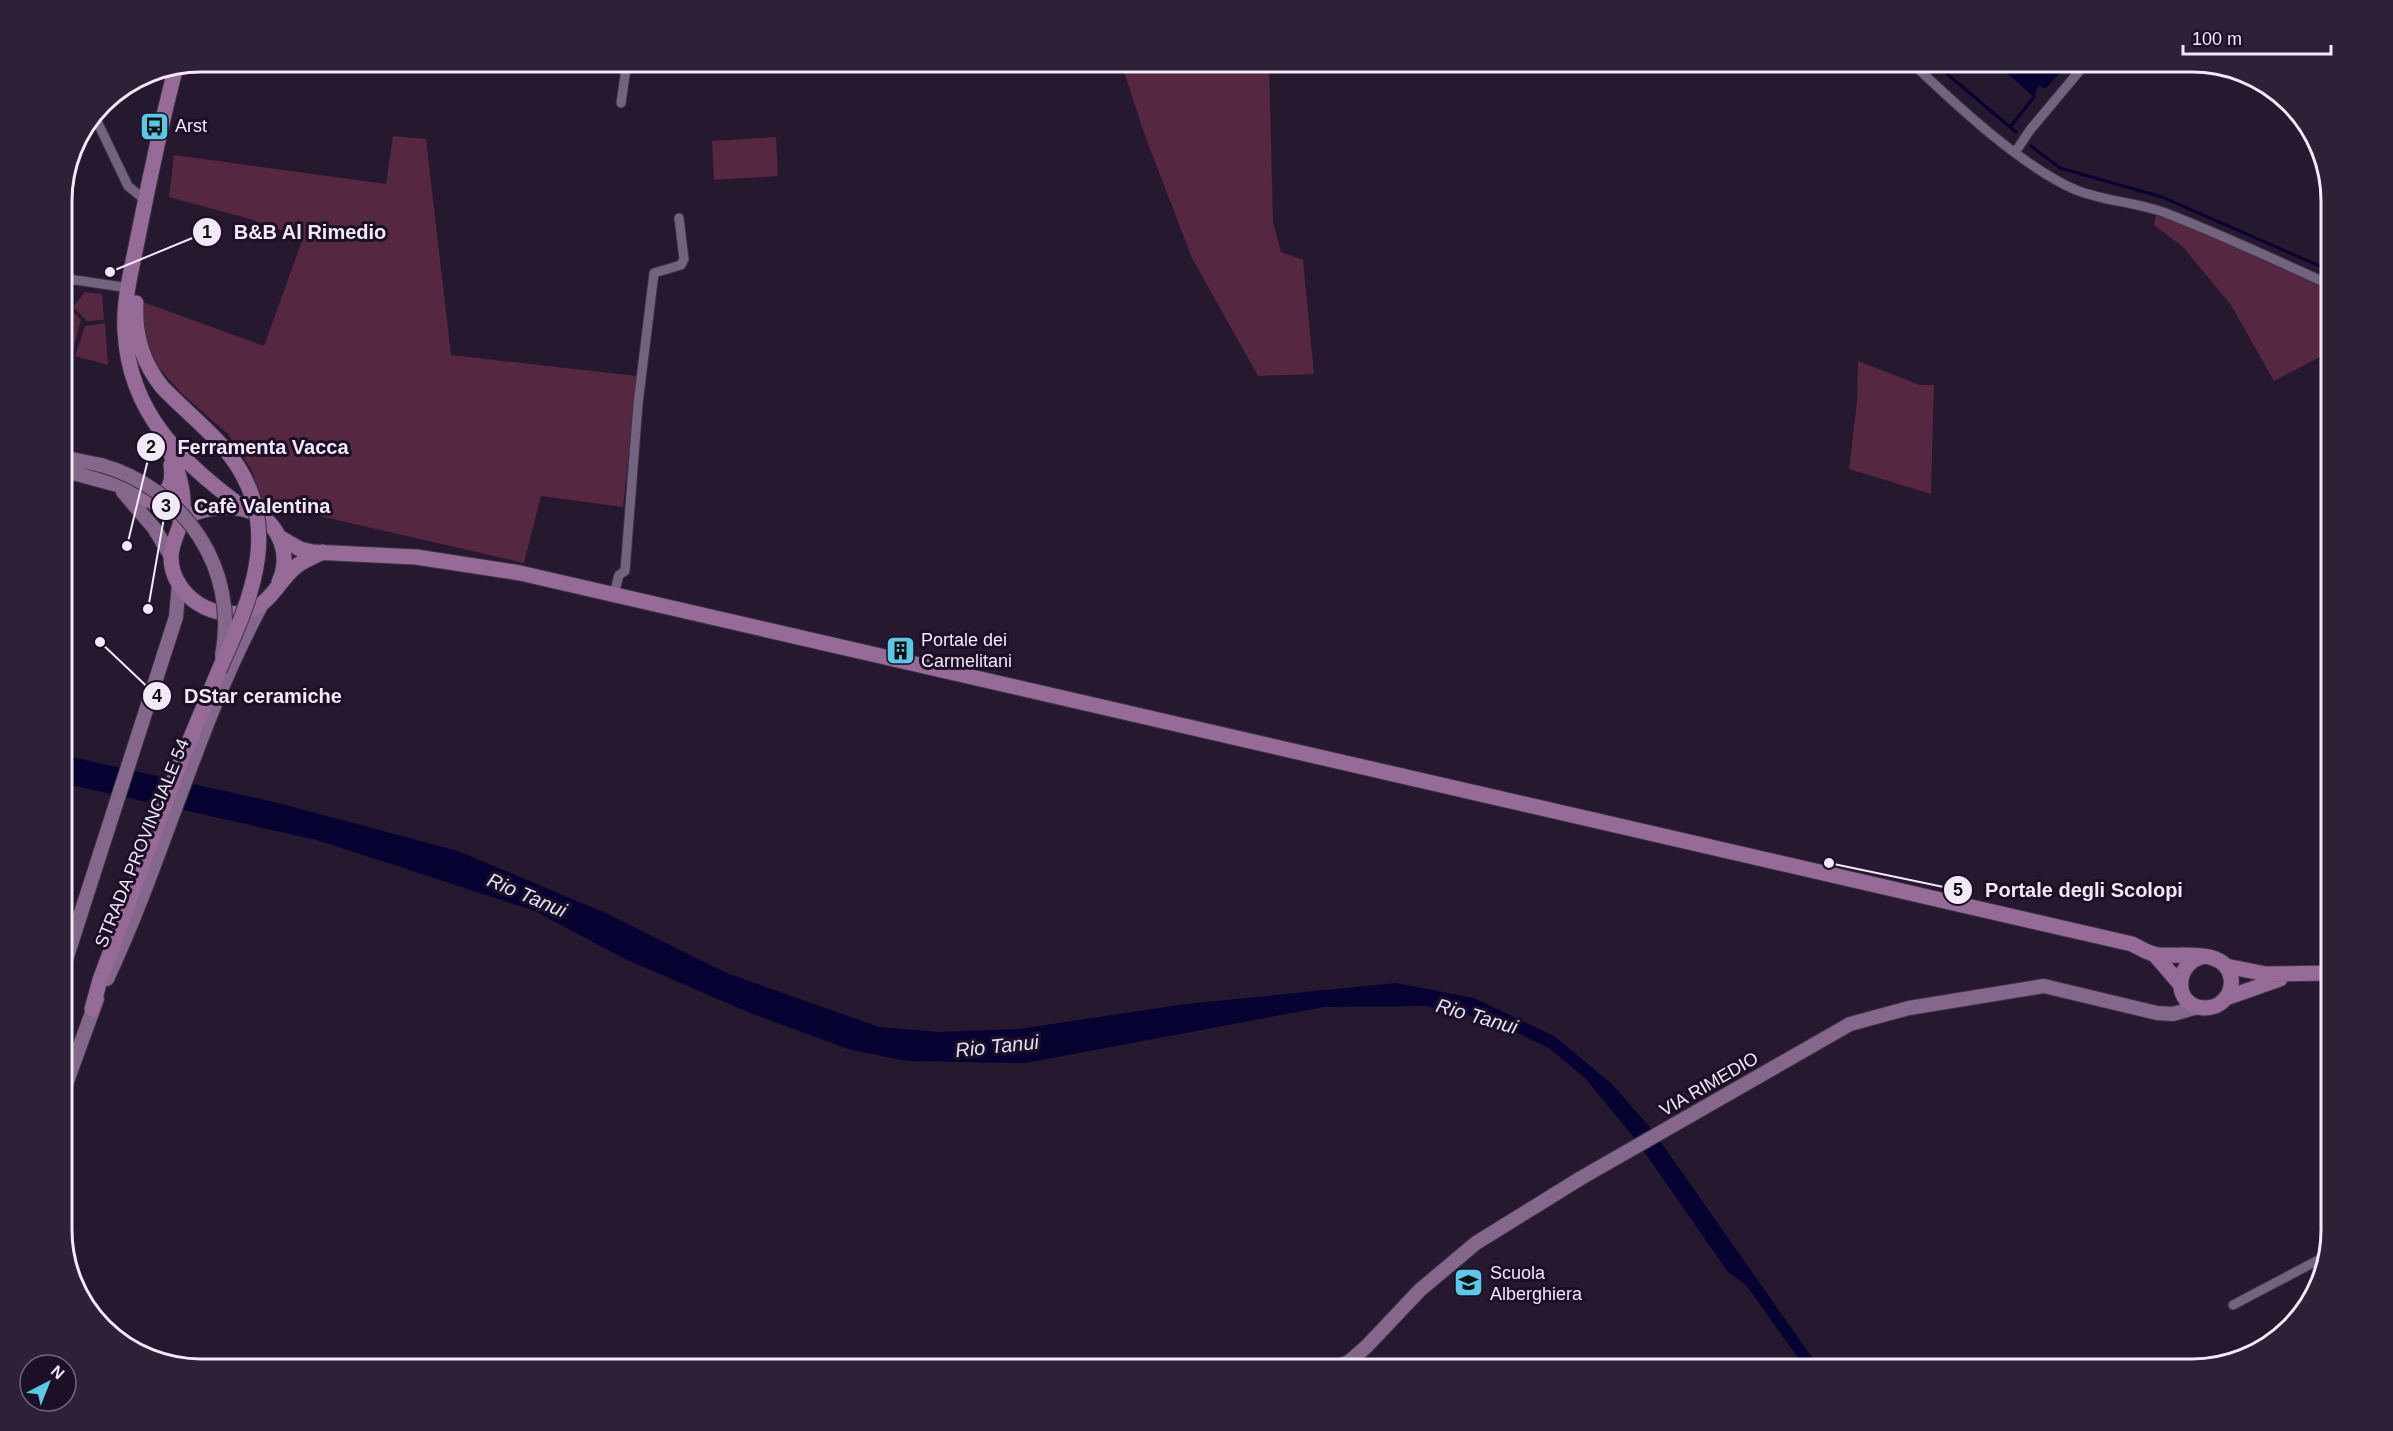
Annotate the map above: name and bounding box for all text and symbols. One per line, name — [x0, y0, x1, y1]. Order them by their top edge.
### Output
scale bar — [2183, 18, 2332, 56]
text: 100 m — [2192, 29, 2242, 49]
bus stop icon: Arst — [138, 110, 170, 142]
place label: Arst — [175, 116, 207, 136]
callout: B&B Al Rimedio — [192, 213, 399, 251]
text: B&B Al Rimedio — [234, 221, 386, 243]
text: 1 — [202, 222, 212, 242]
callout: Ferramenta Vacca — [136, 428, 361, 466]
text: Ferramenta Vacca — [177, 436, 349, 458]
text: 2 — [146, 437, 156, 457]
callout: Cafè Valentina — [151, 487, 342, 525]
text: Cafè Valentina — [194, 495, 331, 517]
text: 3 — [161, 496, 171, 516]
place label: Portale dei Carmelitani — [921, 630, 1012, 671]
building icon: Portale dei Carmelitani — [884, 634, 916, 666]
callout: DStar ceramiche — [142, 677, 354, 715]
text: DStar ceramiche — [184, 685, 342, 707]
text: 4 — [152, 686, 162, 706]
street label: STRADA PROVINCIALE 54 — [91, 736, 193, 950]
water label: Rio Tanui — [484, 869, 570, 922]
callout: Portale degli Scolopi — [1943, 871, 2195, 909]
text: Portale degli Scolopi — [1985, 879, 2183, 901]
text: 5 — [1953, 880, 1963, 900]
water label: Rio Tanui — [1434, 994, 1521, 1038]
water label: Rio Tanui — [954, 1031, 1040, 1061]
street label: VIA RIMEDIO — [1656, 1048, 1762, 1120]
place label: Scuola Alberghiera — [1490, 1263, 1583, 1304]
school or university icon: Scuola Alberghiera — [1453, 1267, 1485, 1299]
north arrow — [18, 1353, 78, 1413]
text: N — [48, 1362, 68, 1382]

